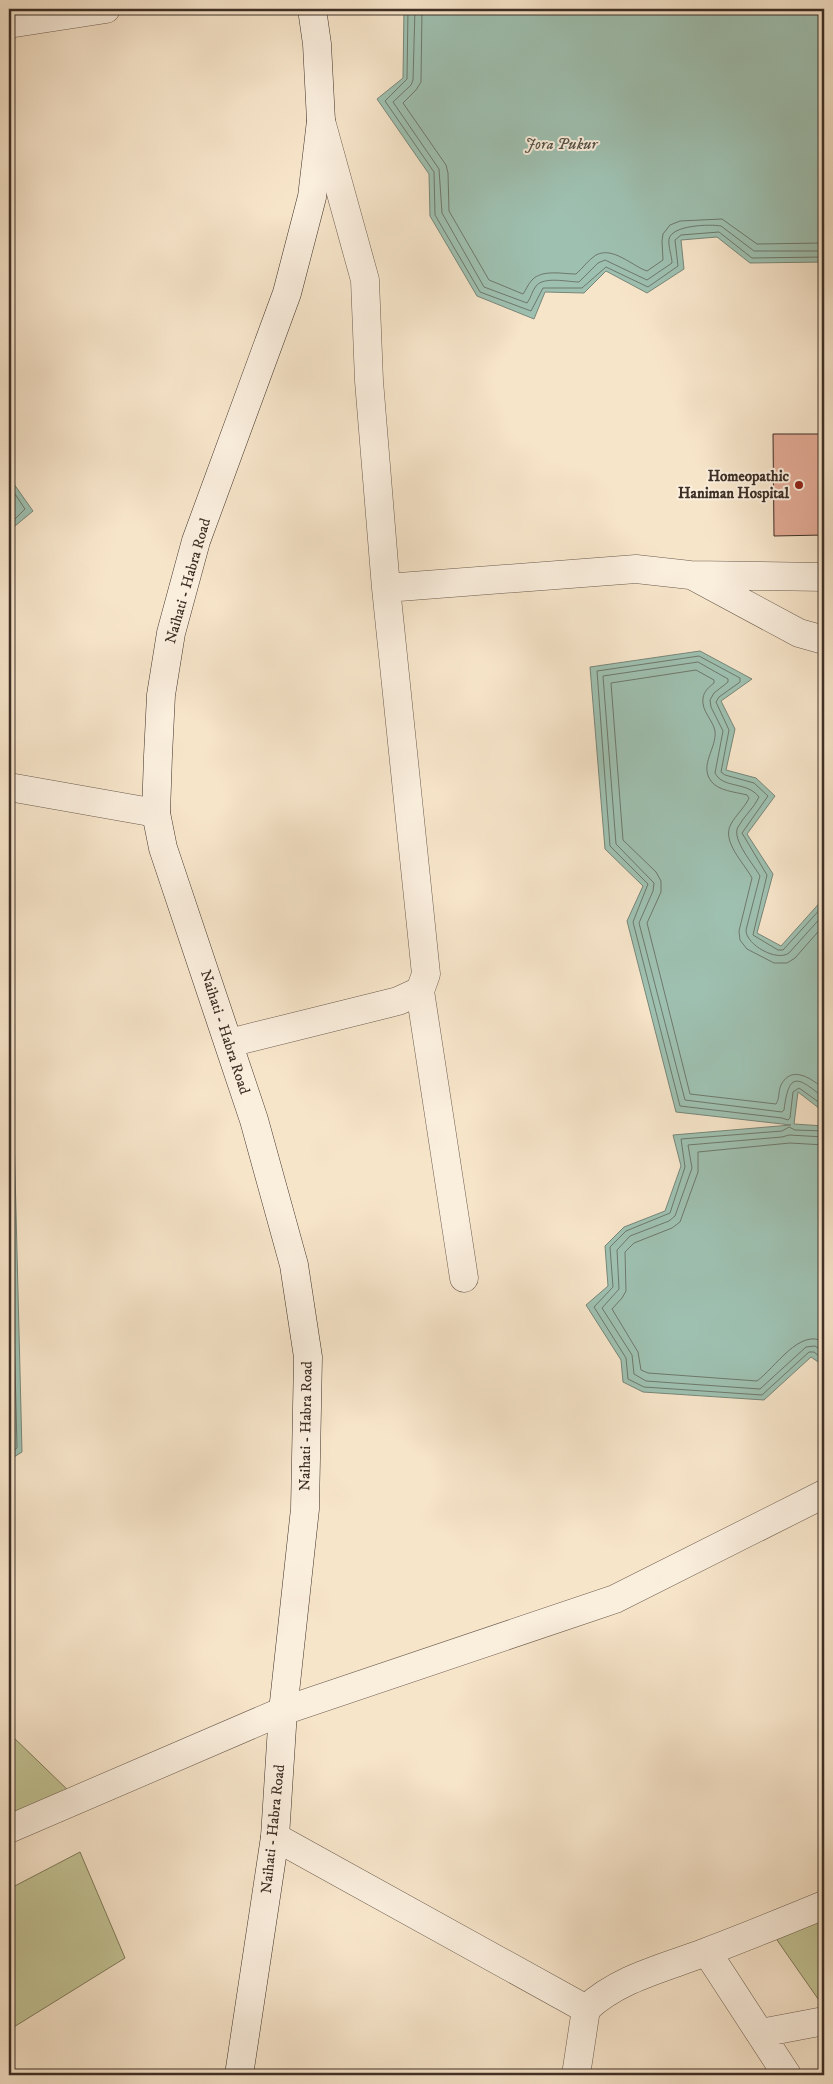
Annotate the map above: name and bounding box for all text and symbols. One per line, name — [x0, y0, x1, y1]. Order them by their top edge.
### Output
water label: Jora Pukur — [525, 134, 599, 154]
place label: Homeopathic Haniman Hospital — [678, 467, 790, 503]
marker: Homeopathic Haniman Hospital — [793, 479, 805, 491]
street label: Naihati - Habra Road — [161, 516, 215, 646]
street label: Naihati - Habra Road — [196, 967, 254, 1097]
street label: Naihati - Habra Road — [295, 1360, 317, 1491]
street label: Naihati - Habra Road — [257, 1763, 289, 1895]

